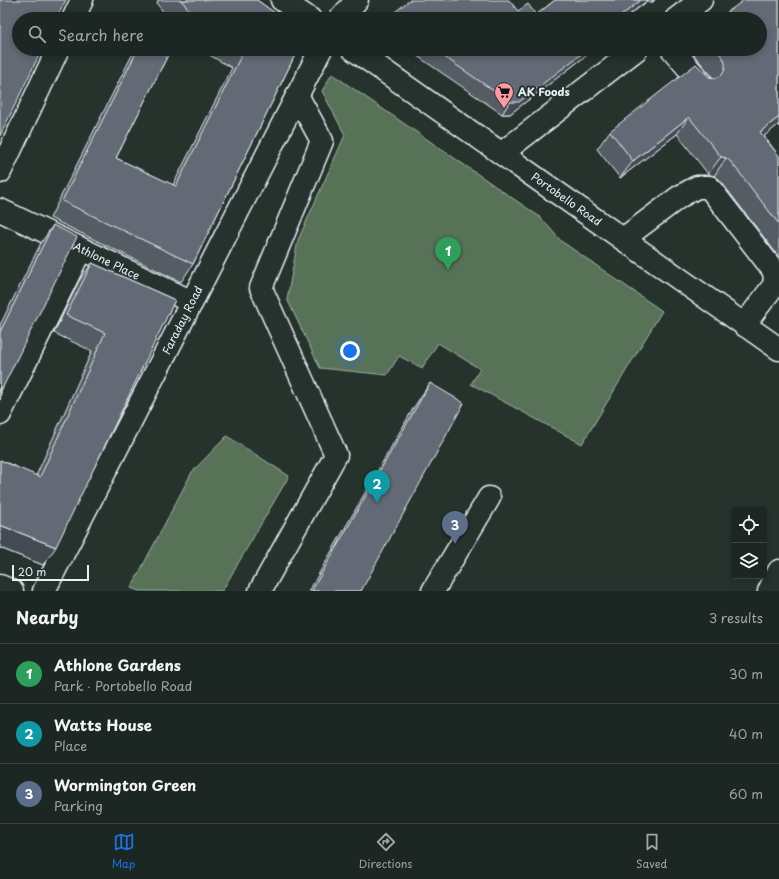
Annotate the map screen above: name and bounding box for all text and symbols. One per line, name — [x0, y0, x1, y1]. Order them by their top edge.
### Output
search box — [12, 12, 767, 56]
icon: search — [26, 23, 48, 45]
text: Search here — [58, 23, 144, 46]
supermarket icon: AK Foods — [493, 81, 515, 109]
place label: AK Foods — [518, 83, 570, 100]
street label: Portobello Road — [528, 168, 605, 230]
street label: Athlone Place — [70, 237, 143, 284]
pin: 1 — [435, 237, 461, 270]
street label: Faraday Road — [157, 283, 206, 357]
your location — [340, 341, 360, 361]
pin: 2 — [364, 470, 390, 503]
map controls — [731, 507, 767, 579]
button: locate — [731, 507, 767, 543]
pin: 3 — [442, 511, 468, 544]
button: layers — [731, 543, 767, 579]
scale bar — [12, 563, 89, 582]
text: 20 m — [18, 563, 46, 580]
text: Nearby — [16, 604, 78, 630]
text: 3 results — [709, 608, 763, 627]
text: Athlone Gardens — [54, 653, 181, 676]
text: 1 — [26, 664, 32, 683]
text: 30 m — [729, 664, 763, 683]
text: Park · Portobello Road — [54, 676, 192, 695]
text: Watts House — [54, 713, 152, 736]
text: 2 — [24, 724, 34, 743]
text: 40 m — [729, 724, 763, 743]
text: Place — [54, 736, 87, 755]
text: Wormington Green — [54, 773, 197, 796]
text: 3 — [25, 784, 33, 803]
text: 60 m — [729, 784, 763, 803]
text: Parking — [54, 796, 103, 815]
tab: Map — [112, 831, 135, 872]
tab: Directions — [359, 831, 412, 872]
tab: Saved — [636, 831, 667, 872]

